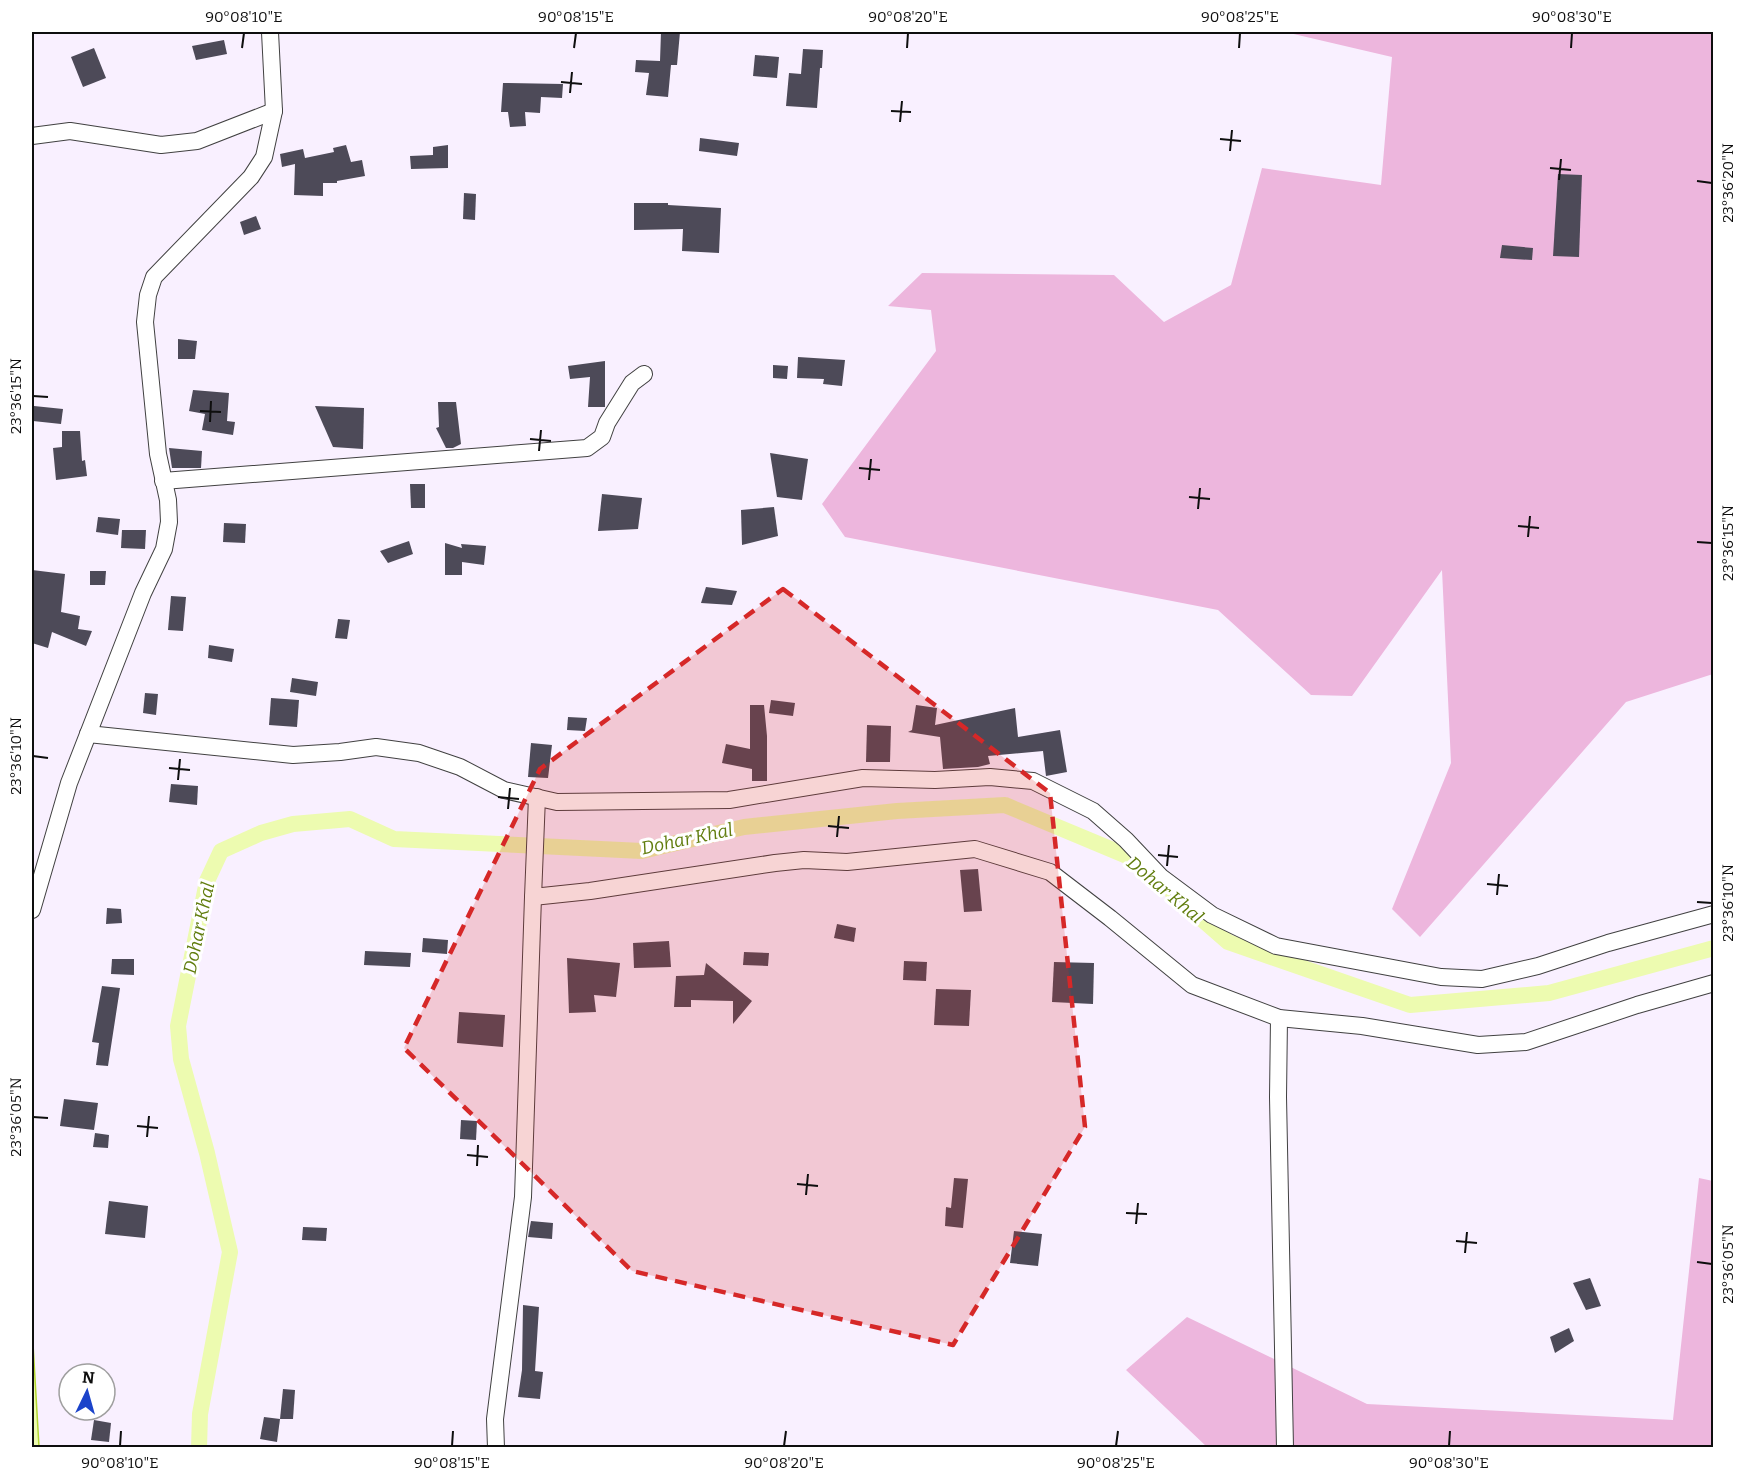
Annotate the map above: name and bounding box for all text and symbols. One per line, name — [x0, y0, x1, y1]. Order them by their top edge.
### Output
text: 90°08'10"E — [205, 8, 283, 26]
text: 90°08'15"E — [538, 8, 614, 26]
text: 90°08'20"E — [868, 8, 948, 26]
text: 90°08'25"E — [1201, 8, 1279, 26]
text: 90°08'30"E — [1532, 8, 1612, 26]
text: 23°36'20"N — [1719, 143, 1737, 223]
text: 23°36'15"N — [7, 358, 25, 434]
text: 23°36'15"N — [1719, 505, 1737, 581]
text: 23°36'10"N — [7, 717, 25, 795]
water label: Dohar Khal — [639, 819, 735, 859]
water label: Dohar Khal — [1122, 852, 1208, 928]
text: 23°36'10"N — [1719, 864, 1737, 942]
water label: Dohar Khal — [179, 880, 219, 976]
text: 23°36'05"N — [7, 1077, 25, 1157]
text: 23°36'05"N — [1719, 1224, 1737, 1304]
north arrow — [57, 1362, 117, 1422]
text: N — [81, 1368, 95, 1388]
text: 90°08'10"E — [81, 1454, 159, 1472]
text: 90°08'15"E — [414, 1454, 490, 1472]
text: 90°08'20"E — [744, 1454, 824, 1472]
text: 90°08'25"E — [1077, 1454, 1155, 1472]
text: 90°08'30"E — [1409, 1454, 1489, 1472]

